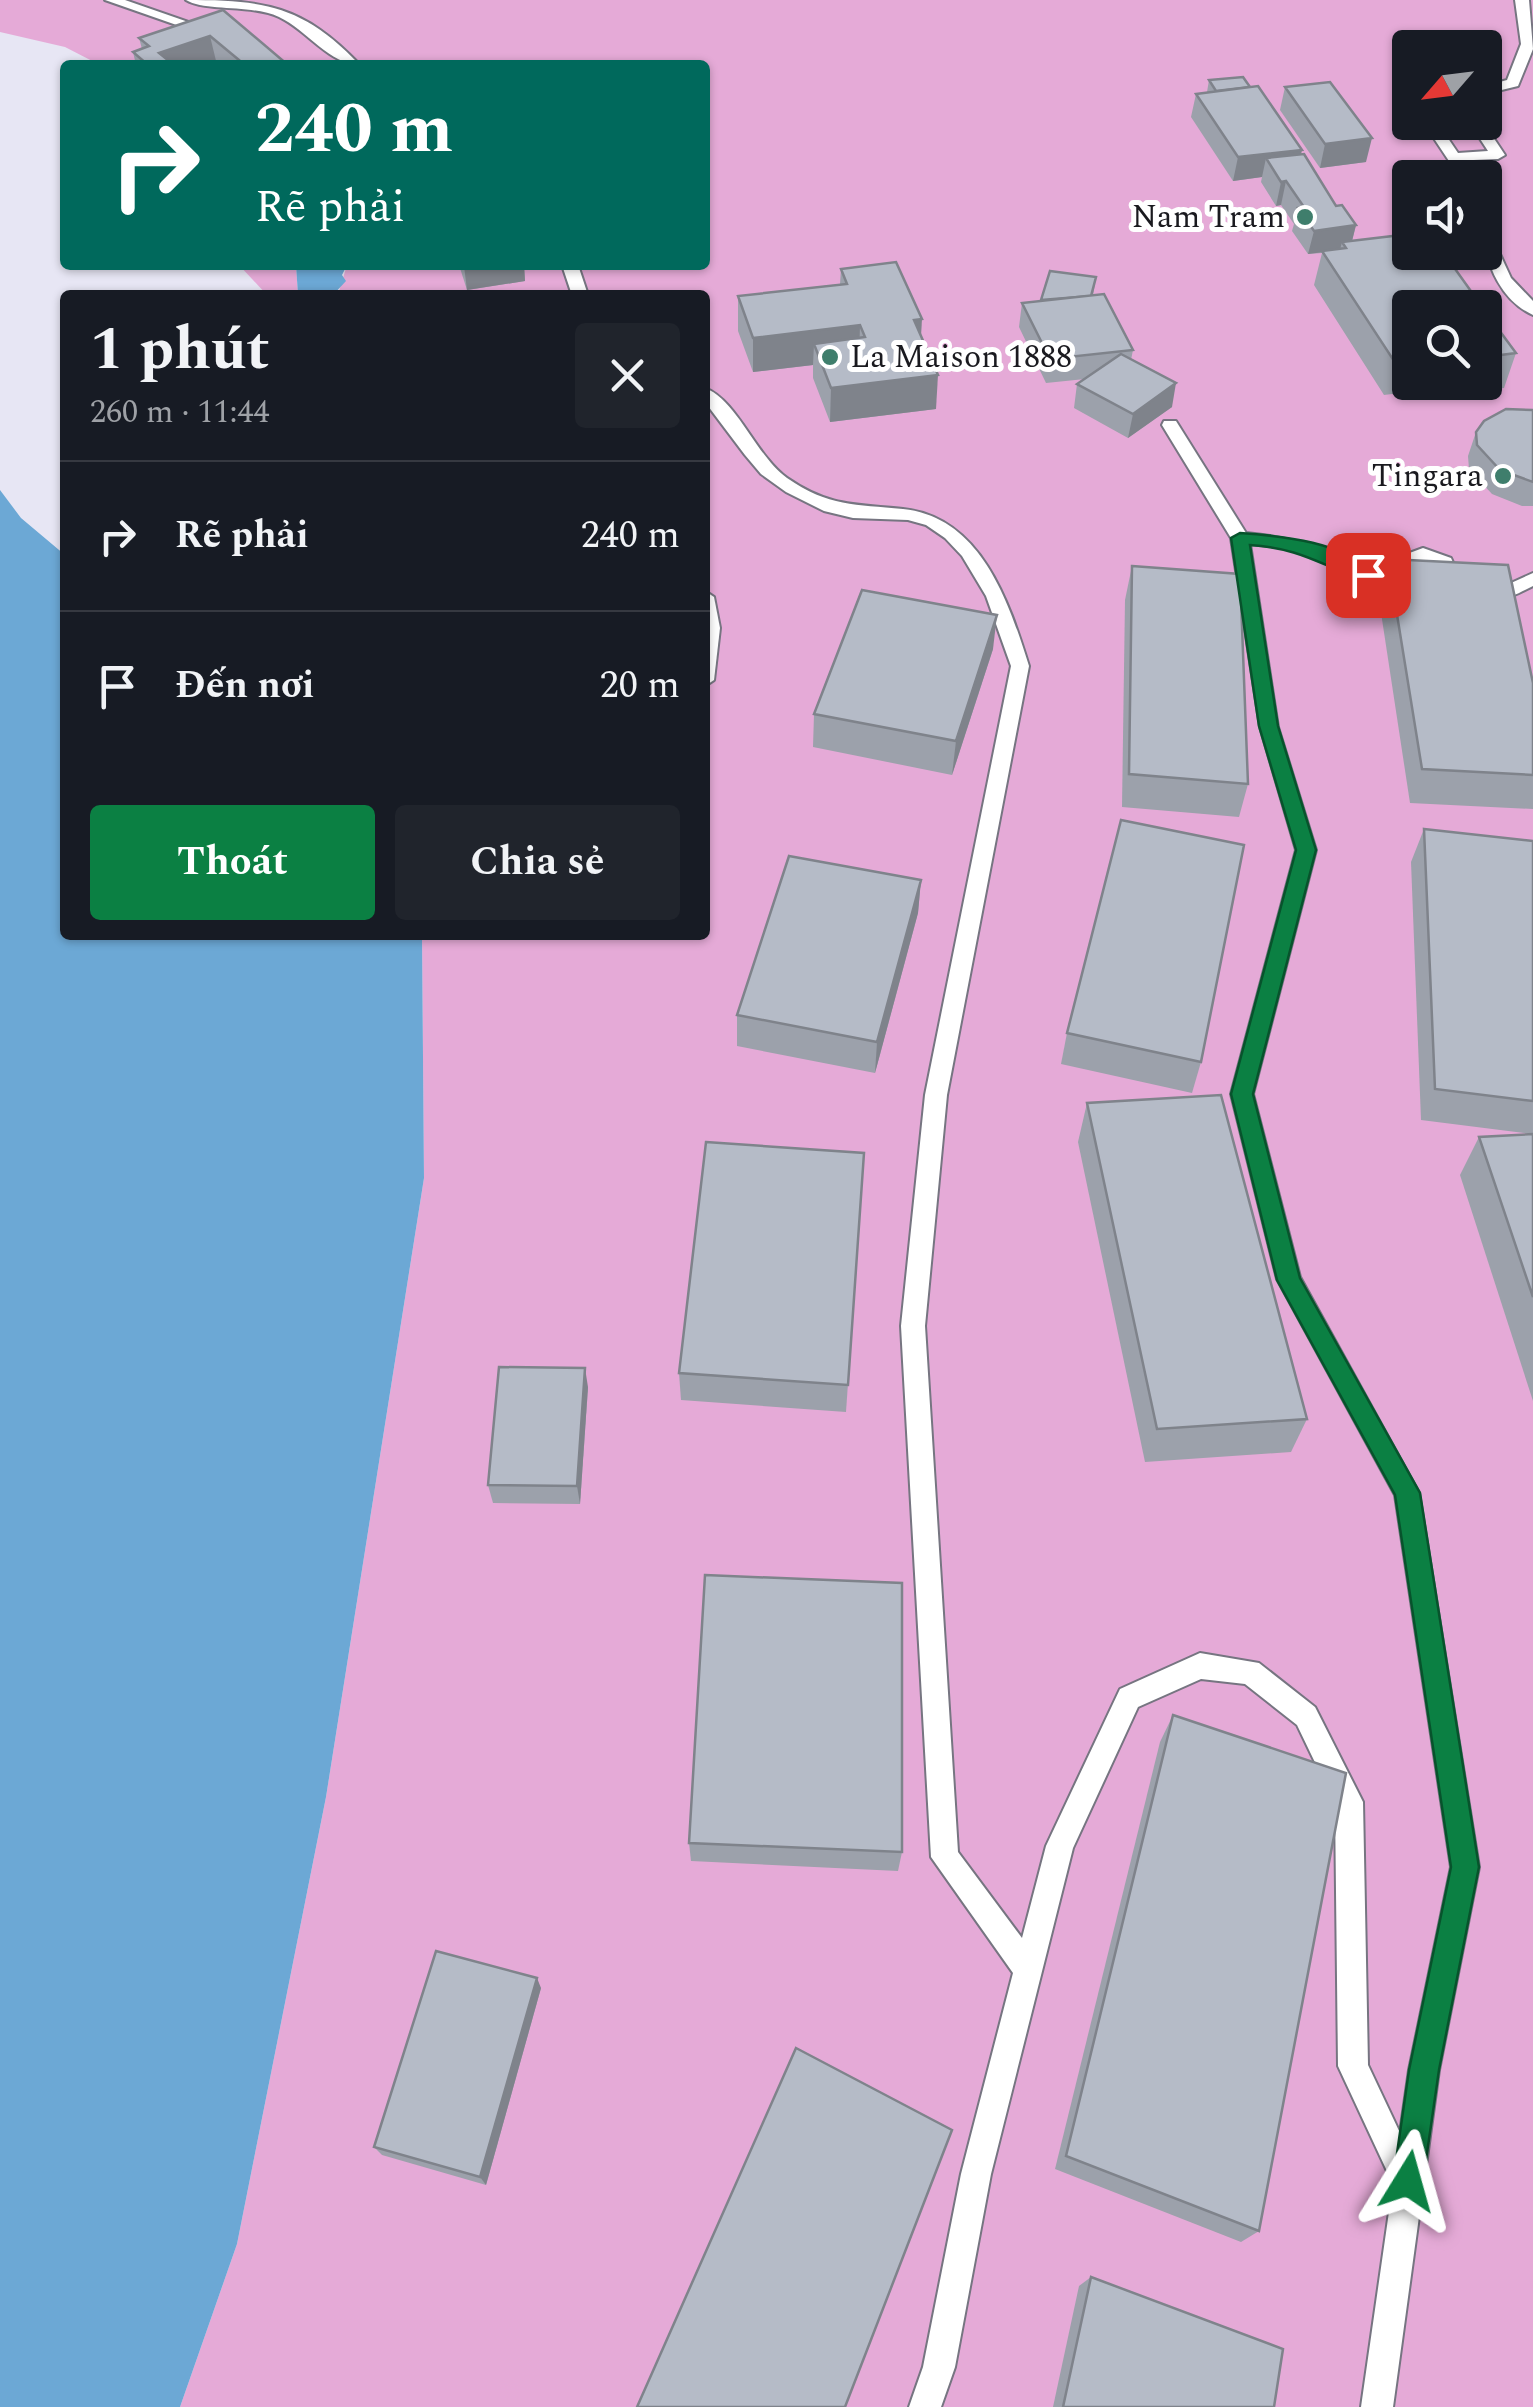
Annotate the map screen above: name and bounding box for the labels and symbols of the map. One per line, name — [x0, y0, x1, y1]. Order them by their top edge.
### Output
north arrow — [1392, 30, 1502, 140]
place label: Nam Tram — [1132, 193, 1285, 242]
marker: Nam Tram — [1294, 206, 1316, 228]
place label: La Maison 1888 — [850, 333, 1072, 382]
marker: La Maison 1888 — [819, 346, 841, 368]
place label: Tingara — [1371, 452, 1483, 501]
marker: Tingara — [1492, 465, 1514, 487]
pin — [1326, 533, 1411, 618]
position arrow — [1356, 2129, 1460, 2233]

